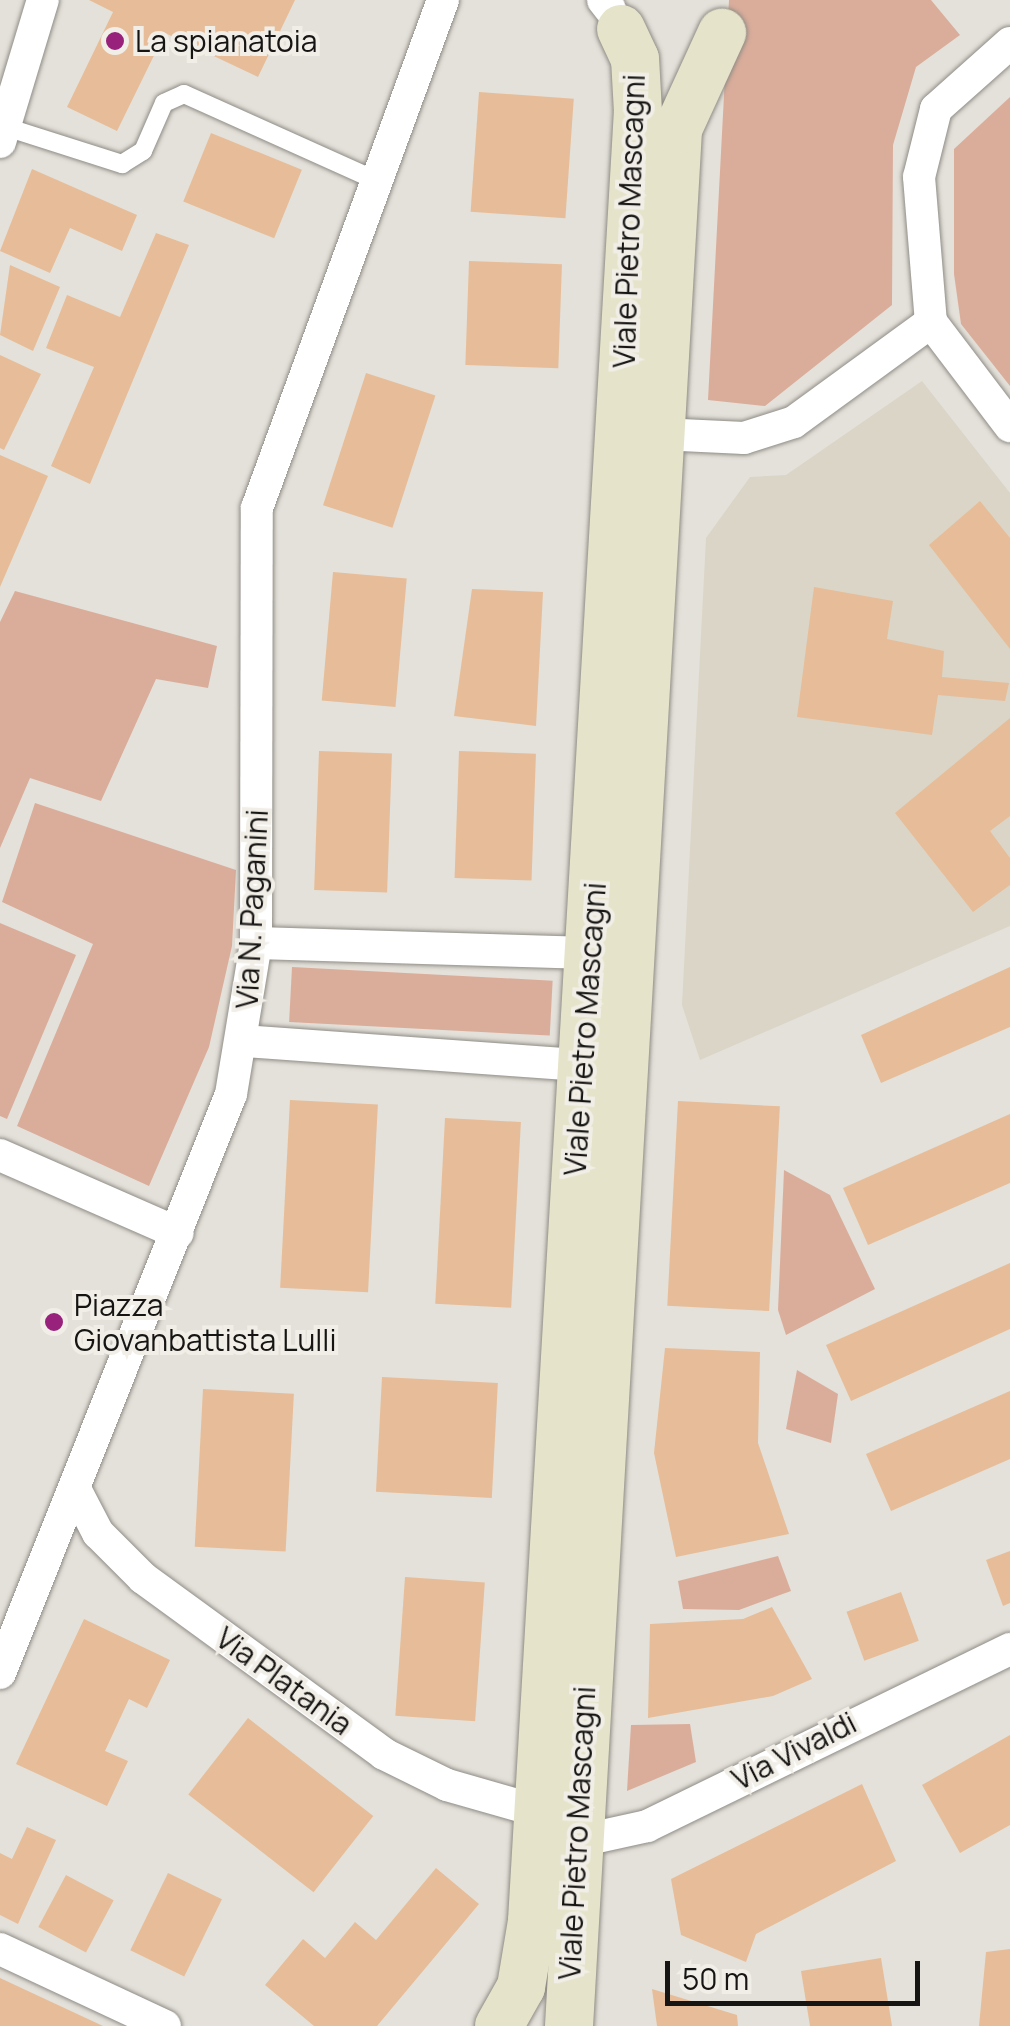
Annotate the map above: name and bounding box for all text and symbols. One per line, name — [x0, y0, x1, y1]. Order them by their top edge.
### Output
place label: La spianatoia — [135, 23, 317, 59]
marker: La spianatoia — [104, 30, 126, 52]
street label: Viale Pietro Mascagni — [606, 73, 652, 369]
street label: Via N. Paganini — [229, 808, 275, 1010]
street label: Viale Pietro Mascagni — [557, 881, 613, 1177]
place label: Piazza Giovanbattista Lulli — [74, 1287, 336, 1358]
marker: Piazza Giovanbattista Lulli — [43, 1311, 65, 1333]
street label: Via Platania — [209, 1620, 359, 1742]
street label: Viale Pietro Mascagni — [551, 1685, 603, 1981]
street label: Via Vivaldi — [726, 1704, 862, 1798]
scale bar — [670, 1941, 925, 2003]
text: 50 m — [682, 1958, 749, 1999]

